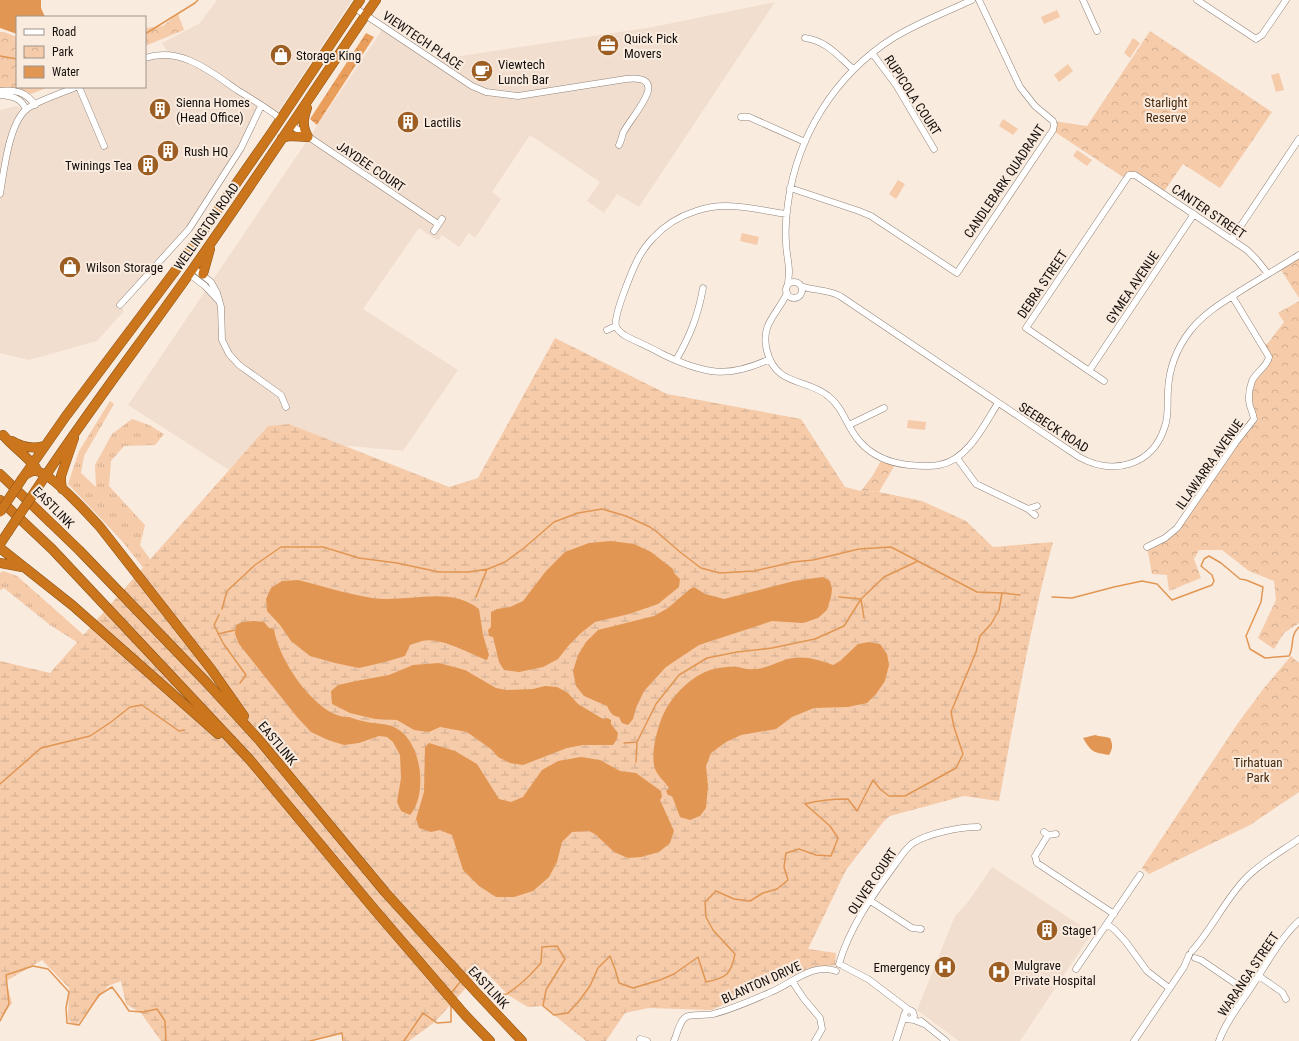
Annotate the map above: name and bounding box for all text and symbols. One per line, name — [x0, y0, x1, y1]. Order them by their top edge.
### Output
street label: VIEWTECH PLACE — [380, 8, 466, 73]
legend — [16, 16, 146, 88]
text: Road — [52, 25, 76, 39]
place label: Quick Pick Movers — [624, 31, 678, 61]
office icon: Quick Pick Movers — [595, 32, 621, 58]
shop icon: Storage King — [268, 42, 294, 68]
text: Park — [52, 45, 74, 59]
place label: Storage King — [296, 48, 361, 63]
street label: RUPICOLA COURT — [881, 52, 944, 138]
place label: Viewtech Lunch Bar — [498, 57, 549, 87]
cafe icon: Viewtech Lunch Bar — [469, 58, 495, 84]
text: Water — [52, 65, 80, 79]
place label: Sienna Homes (Head Office) — [176, 95, 250, 125]
park label: Starlight Reserve — [1144, 95, 1188, 125]
building icon: Sienna Homes (Head Office) — [147, 96, 173, 122]
building icon: Lactilis — [395, 109, 421, 135]
place label: Lactilis — [424, 115, 461, 130]
street label: CANDLEBARK QUADRANT — [961, 122, 1048, 241]
building icon: Rush HQ — [155, 138, 181, 164]
street label: JAYDEE COURT — [334, 138, 408, 195]
place label: Rush HQ — [184, 144, 228, 159]
building icon: Twinings Tea — [135, 152, 161, 178]
place label: Twinings Tea — [65, 158, 132, 173]
street label: WELLINGTON ROAD — [171, 180, 242, 273]
street label: CANTER STREET — [1169, 181, 1249, 242]
street label: DEBRA STREET — [1014, 247, 1071, 321]
street label: GYMEA AVENUE — [1103, 248, 1162, 326]
shop icon: Wilson Storage — [57, 254, 83, 280]
place label: Wilson Storage — [86, 260, 163, 275]
street label: SEEBECK ROAD — [1016, 399, 1091, 456]
street label: ILLAWARRA AVENUE — [1173, 416, 1246, 512]
street label: EASTLINK — [30, 484, 78, 532]
street label: EASTLINK — [255, 719, 301, 769]
park label: Tirhatuan Park — [1234, 755, 1282, 785]
street label: OLIVER COURT — [845, 845, 900, 917]
building icon: Stage1 — [1034, 917, 1060, 943]
place label: Stage1 — [1062, 923, 1098, 938]
street label: WARANGA STREET — [1215, 929, 1282, 1019]
hospital icon: Emergency — [932, 954, 958, 980]
street label: BLANTON DRIVE — [719, 958, 803, 1007]
place label: Mulgrave Private Hospital — [1014, 958, 1096, 988]
hospital icon: Mulgrave Private Hospital — [986, 959, 1012, 985]
place label: Emergency — [874, 960, 931, 975]
street label: EASTLINK — [465, 963, 512, 1012]

